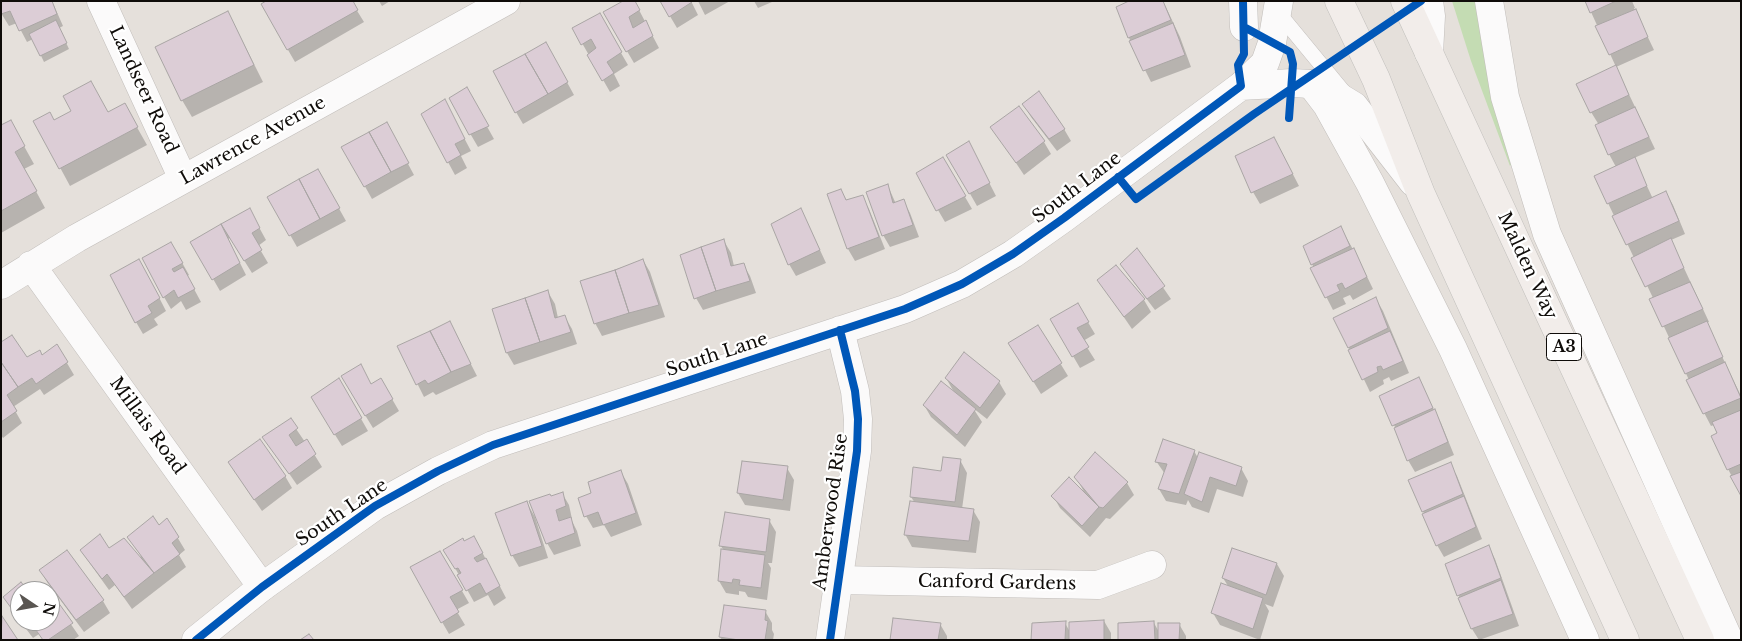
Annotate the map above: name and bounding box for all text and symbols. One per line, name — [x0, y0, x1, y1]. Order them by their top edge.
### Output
street label: Landseer Road — [104, 23, 182, 157]
street label: Lawrence Avenue — [177, 92, 329, 190]
street label: South Lane — [1028, 148, 1126, 228]
street label: Malden Way — [1493, 209, 1561, 323]
street label: South Lane — [663, 328, 771, 382]
road number: A3 — [1546, 334, 1582, 361]
street label: Millais Road — [105, 373, 189, 479]
street label: Amberwood Rise — [809, 432, 853, 592]
street label: South Lane — [292, 475, 392, 551]
street label: Canford Gardens — [918, 571, 1076, 595]
north arrow — [10, 581, 60, 631]
text: N — [39, 601, 59, 617]

